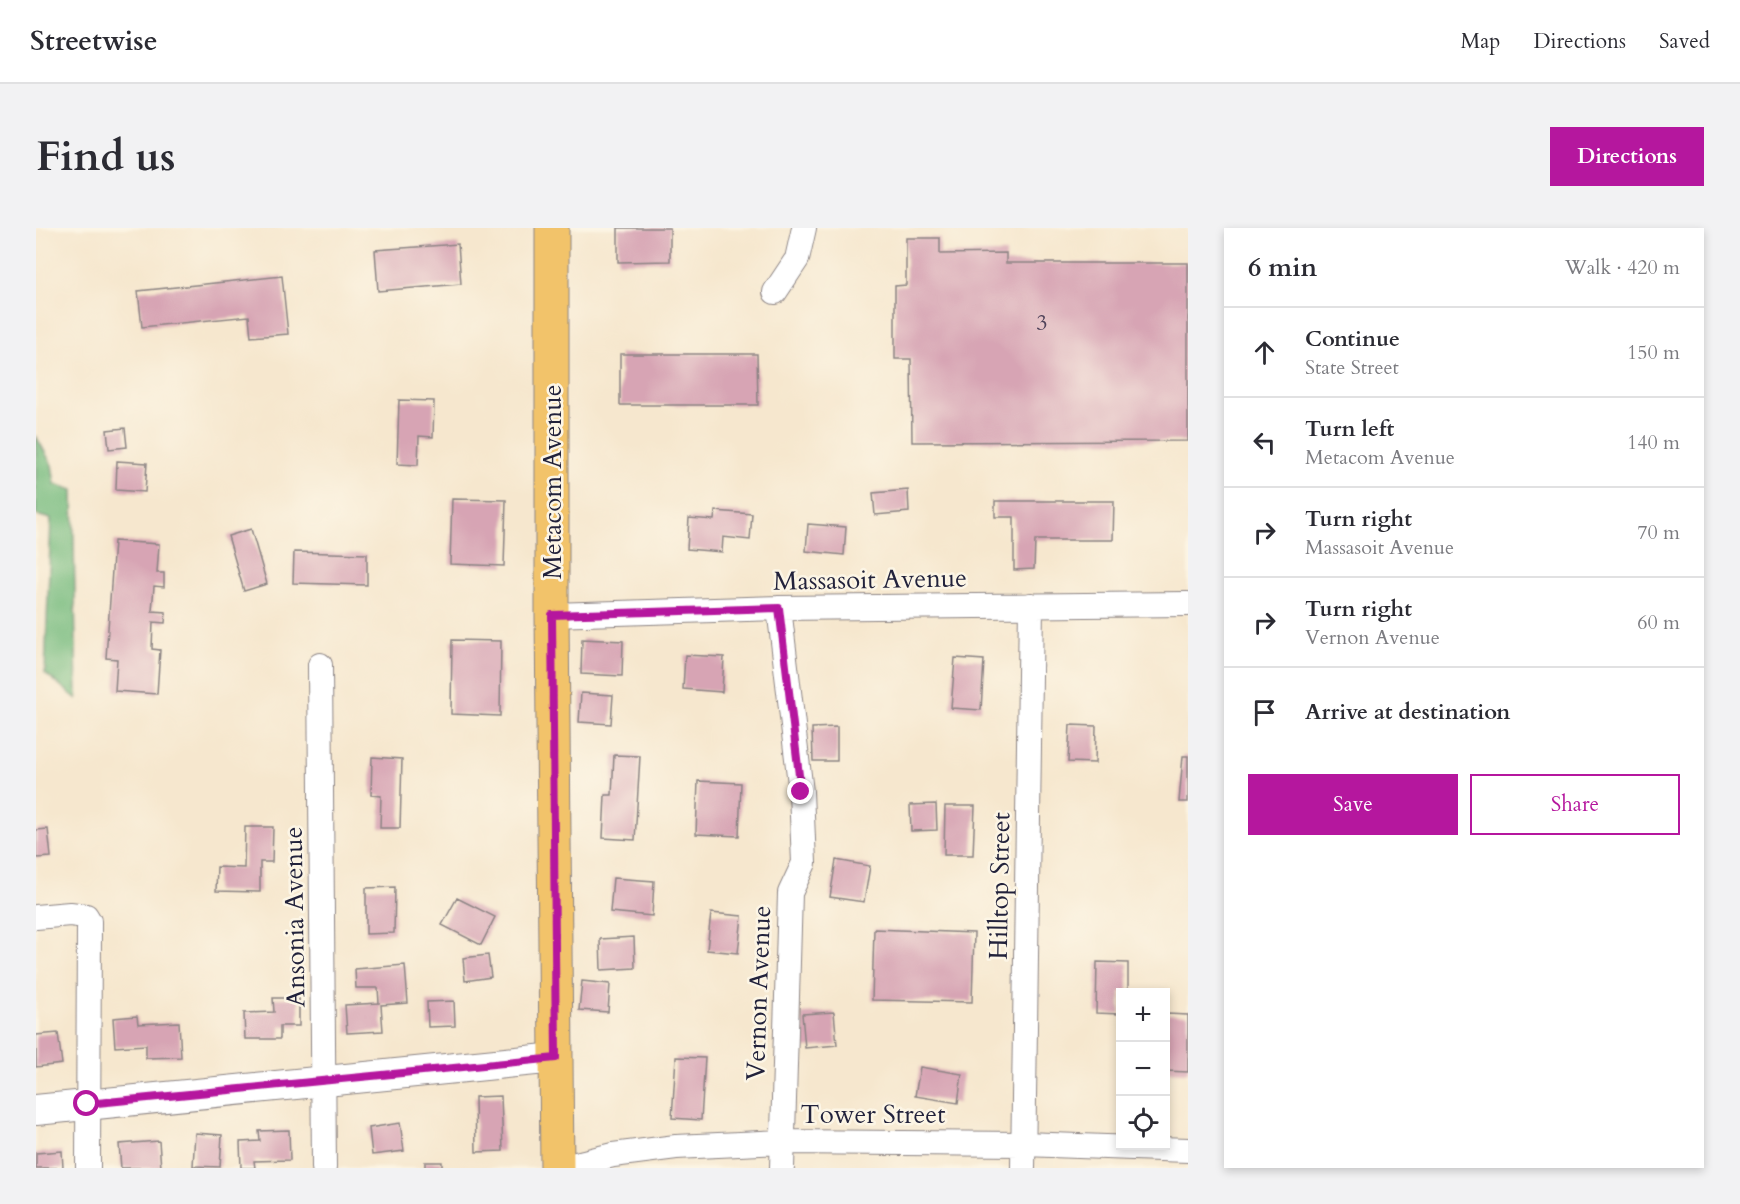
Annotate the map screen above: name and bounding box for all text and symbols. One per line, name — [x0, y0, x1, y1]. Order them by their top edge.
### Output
text: Streetwise — [30, 22, 158, 60]
text: Map — [1460, 27, 1500, 56]
text: Directions — [1533, 27, 1626, 56]
text: Saved — [1659, 27, 1710, 56]
button: Directions — [1550, 127, 1704, 186]
text: Find us — [36, 128, 176, 185]
text: 6 min — [1248, 250, 1317, 285]
text: Walk · 420 m — [1565, 254, 1680, 281]
house number: 3 — [1036, 308, 1048, 338]
text: Continue — [1305, 324, 1400, 354]
icon: ahead — [1248, 336, 1281, 369]
text: 150 m — [1627, 339, 1680, 366]
text: State Street — [1305, 354, 1399, 381]
street label: Metacom Avenue — [535, 385, 570, 579]
text: Turn left — [1305, 414, 1394, 444]
icon: left — [1248, 426, 1281, 459]
text: 140 m — [1627, 429, 1680, 456]
text: Metacom Avenue — [1305, 444, 1455, 471]
text: Turn right — [1305, 504, 1412, 534]
icon: right — [1248, 516, 1281, 549]
text: 70 m — [1637, 519, 1680, 546]
text: Massasoit Avenue — [1305, 534, 1454, 561]
street label: Massasoit Avenue — [773, 560, 967, 599]
text: Turn right — [1305, 594, 1412, 624]
icon: right — [1248, 606, 1281, 639]
text: 60 m — [1637, 609, 1680, 636]
text: Vernon Avenue — [1305, 624, 1440, 651]
icon: arrive — [1248, 696, 1281, 729]
text: Arrive at destination — [1305, 697, 1510, 727]
button: Save — [1248, 774, 1458, 835]
button: Share — [1470, 774, 1680, 835]
route end — [787, 778, 813, 804]
street label: Hilltop Street — [981, 812, 1018, 960]
street label: Ansonia Avenue — [275, 826, 314, 1008]
street label: Vernon Avenue — [738, 905, 779, 1081]
map controls — [1116, 988, 1170, 1150]
button: + — [1116, 988, 1170, 1042]
button: − — [1116, 1042, 1170, 1096]
route start — [73, 1090, 99, 1116]
button: locate — [1116, 1096, 1170, 1150]
street label: Tower Street — [801, 1097, 945, 1132]

